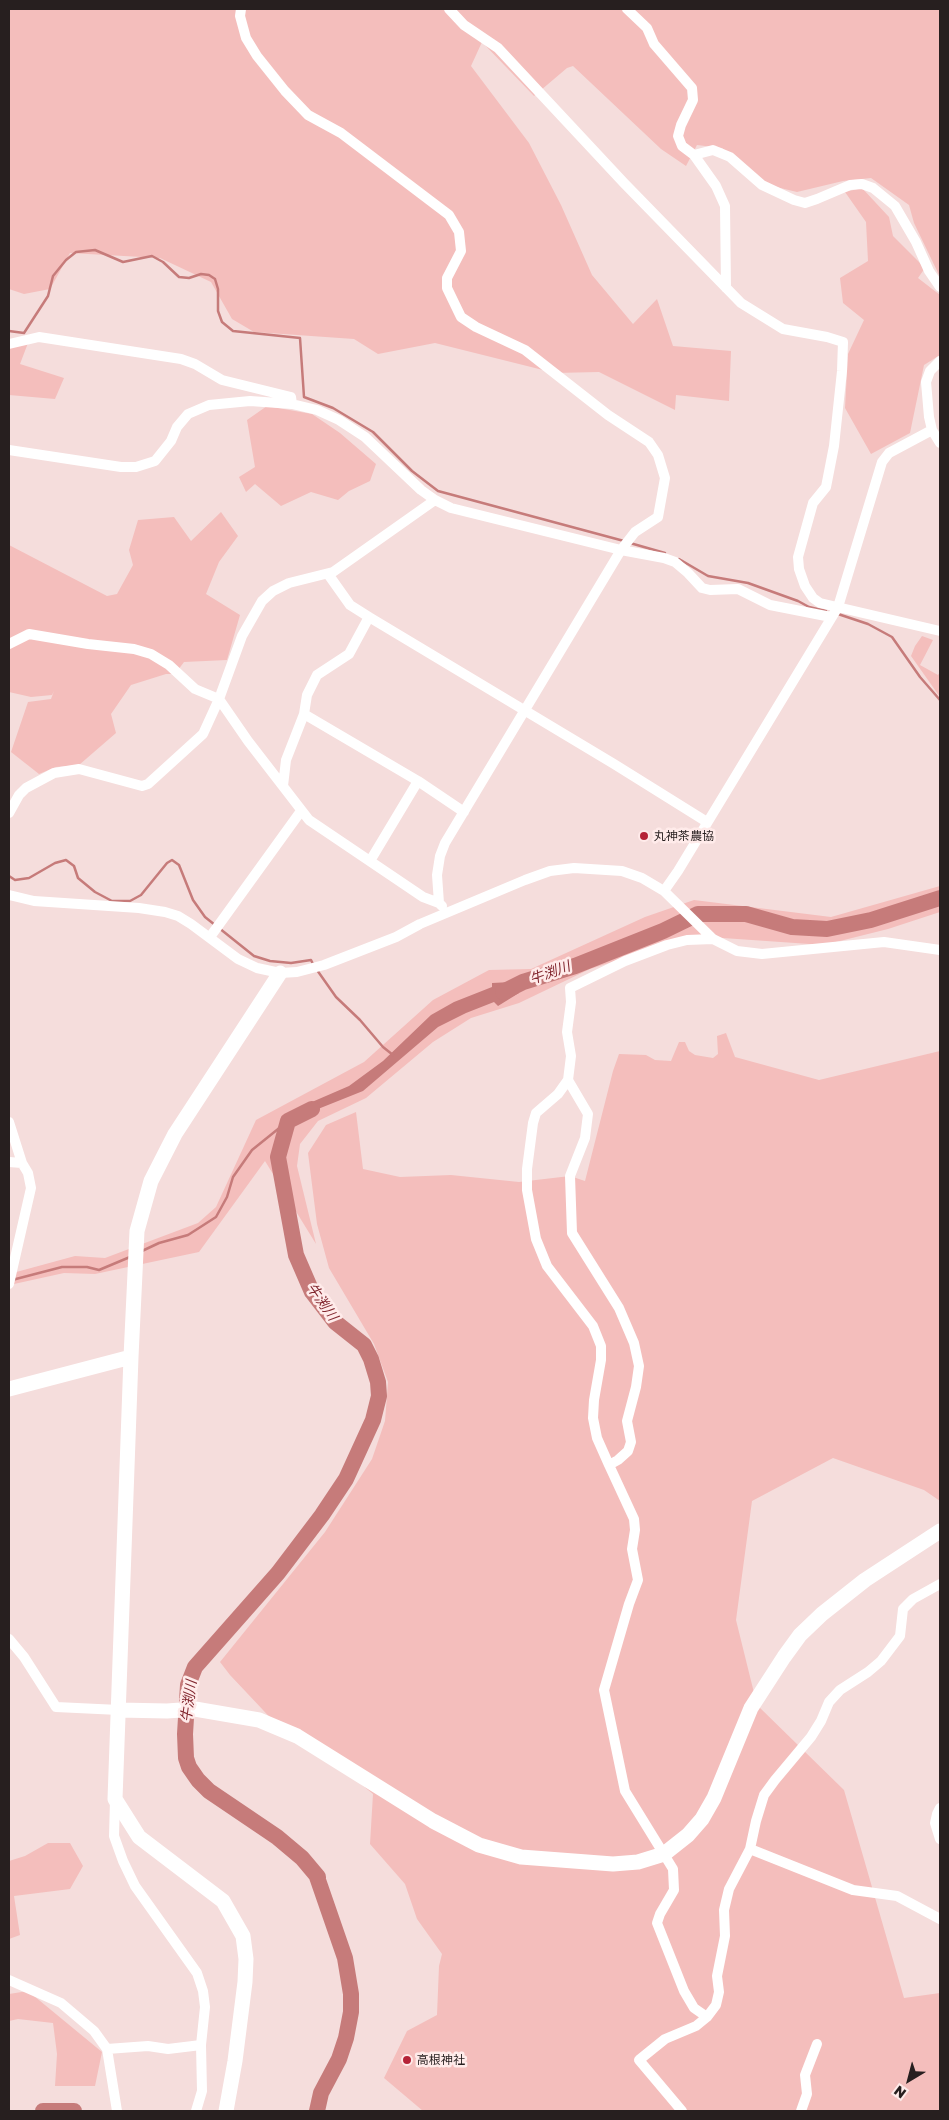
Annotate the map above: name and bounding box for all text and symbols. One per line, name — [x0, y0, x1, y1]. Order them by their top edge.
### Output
place label: 丸神茶農協 — [654, 829, 714, 843]
marker: 丸神茶農協 — [638, 830, 650, 842]
water label: 牛渕川 — [527, 958, 573, 988]
water label: 牛渕川 — [303, 1280, 341, 1324]
water label: 牛渕川 — [178, 1679, 200, 1723]
place label: 高根神社 — [417, 2053, 465, 2067]
marker: 高根神社 — [401, 2054, 413, 2066]
north arrow — [884, 2055, 934, 2105]
text: N — [890, 2082, 909, 2102]

